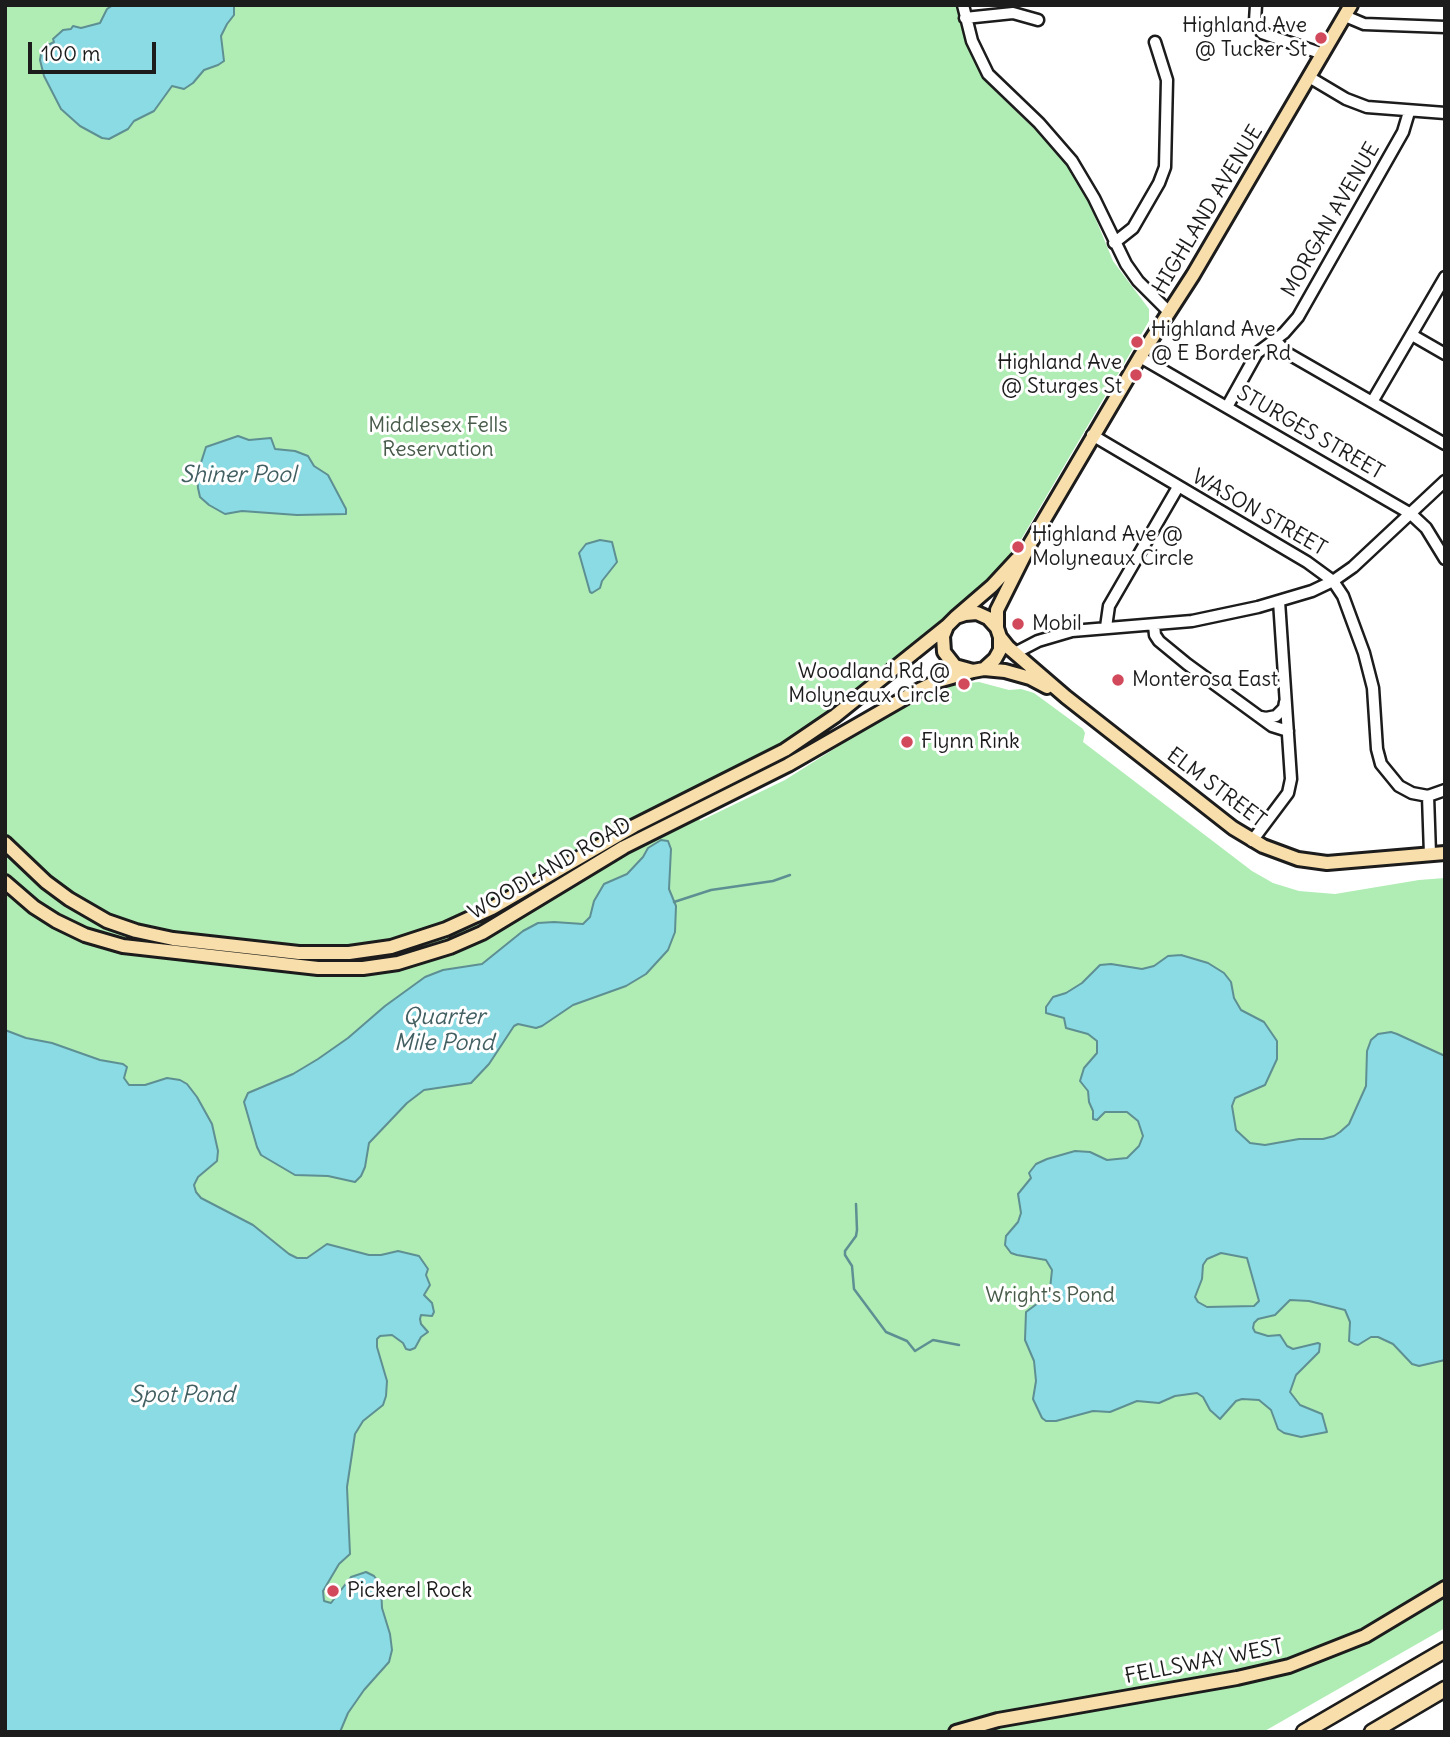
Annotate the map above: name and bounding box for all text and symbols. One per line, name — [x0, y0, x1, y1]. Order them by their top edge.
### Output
place label: Highland Ave @ Tucker St — [1182, 13, 1307, 63]
scale bar — [32, 28, 159, 72]
marker: Highland Ave @ Tucker St — [1313, 30, 1329, 46]
text: 100 m — [41, 40, 100, 67]
street label: HIGHLAND AVENUE — [1148, 121, 1268, 299]
street label: MORGAN AVENUE — [1277, 138, 1385, 302]
place label: Highland Ave @ E Border Rd — [1151, 317, 1291, 367]
marker: Highland Ave @ E Border Rd — [1129, 334, 1145, 350]
place label: Highland Ave @ Sturges St — [997, 350, 1122, 400]
marker: Highland Ave @ Sturges St — [1128, 367, 1144, 383]
street label: STURGES STREET — [1232, 381, 1388, 485]
park label: Middlesex Fells Reservation — [368, 413, 508, 463]
water label: Shiner Pool — [180, 461, 296, 489]
street label: WASON STREET — [1187, 464, 1331, 562]
place label: Highland Ave @ Molyneaux Circle — [1032, 522, 1194, 572]
marker: Highland Ave @ Molyneaux Circle — [1010, 539, 1026, 555]
place label: Mobil — [1032, 611, 1082, 637]
marker: Mobil — [1010, 616, 1026, 632]
place label: Woodland Rd @ Molyneaux Circle — [788, 659, 950, 709]
place label: Monterosa East — [1132, 667, 1278, 693]
marker: Monterosa East — [1110, 672, 1126, 688]
marker: Woodland Rd @ Molyneaux Circle — [956, 676, 972, 692]
place label: Flynn Rink — [921, 729, 1020, 755]
marker: Flynn Rink — [899, 734, 915, 750]
street label: ELM STREET — [1162, 743, 1270, 833]
street label: WOODLAND ROAD — [464, 812, 636, 926]
water label: Quarter Mile Pond — [394, 1003, 494, 1057]
park label: Wright's Pond — [985, 1283, 1115, 1309]
water label: Spot Pond — [130, 1381, 234, 1409]
place label: Pickerel Rock — [347, 1578, 472, 1604]
marker: Pickerel Rock — [325, 1583, 341, 1599]
street label: FELLSWAY WEST — [1123, 1634, 1285, 1690]

